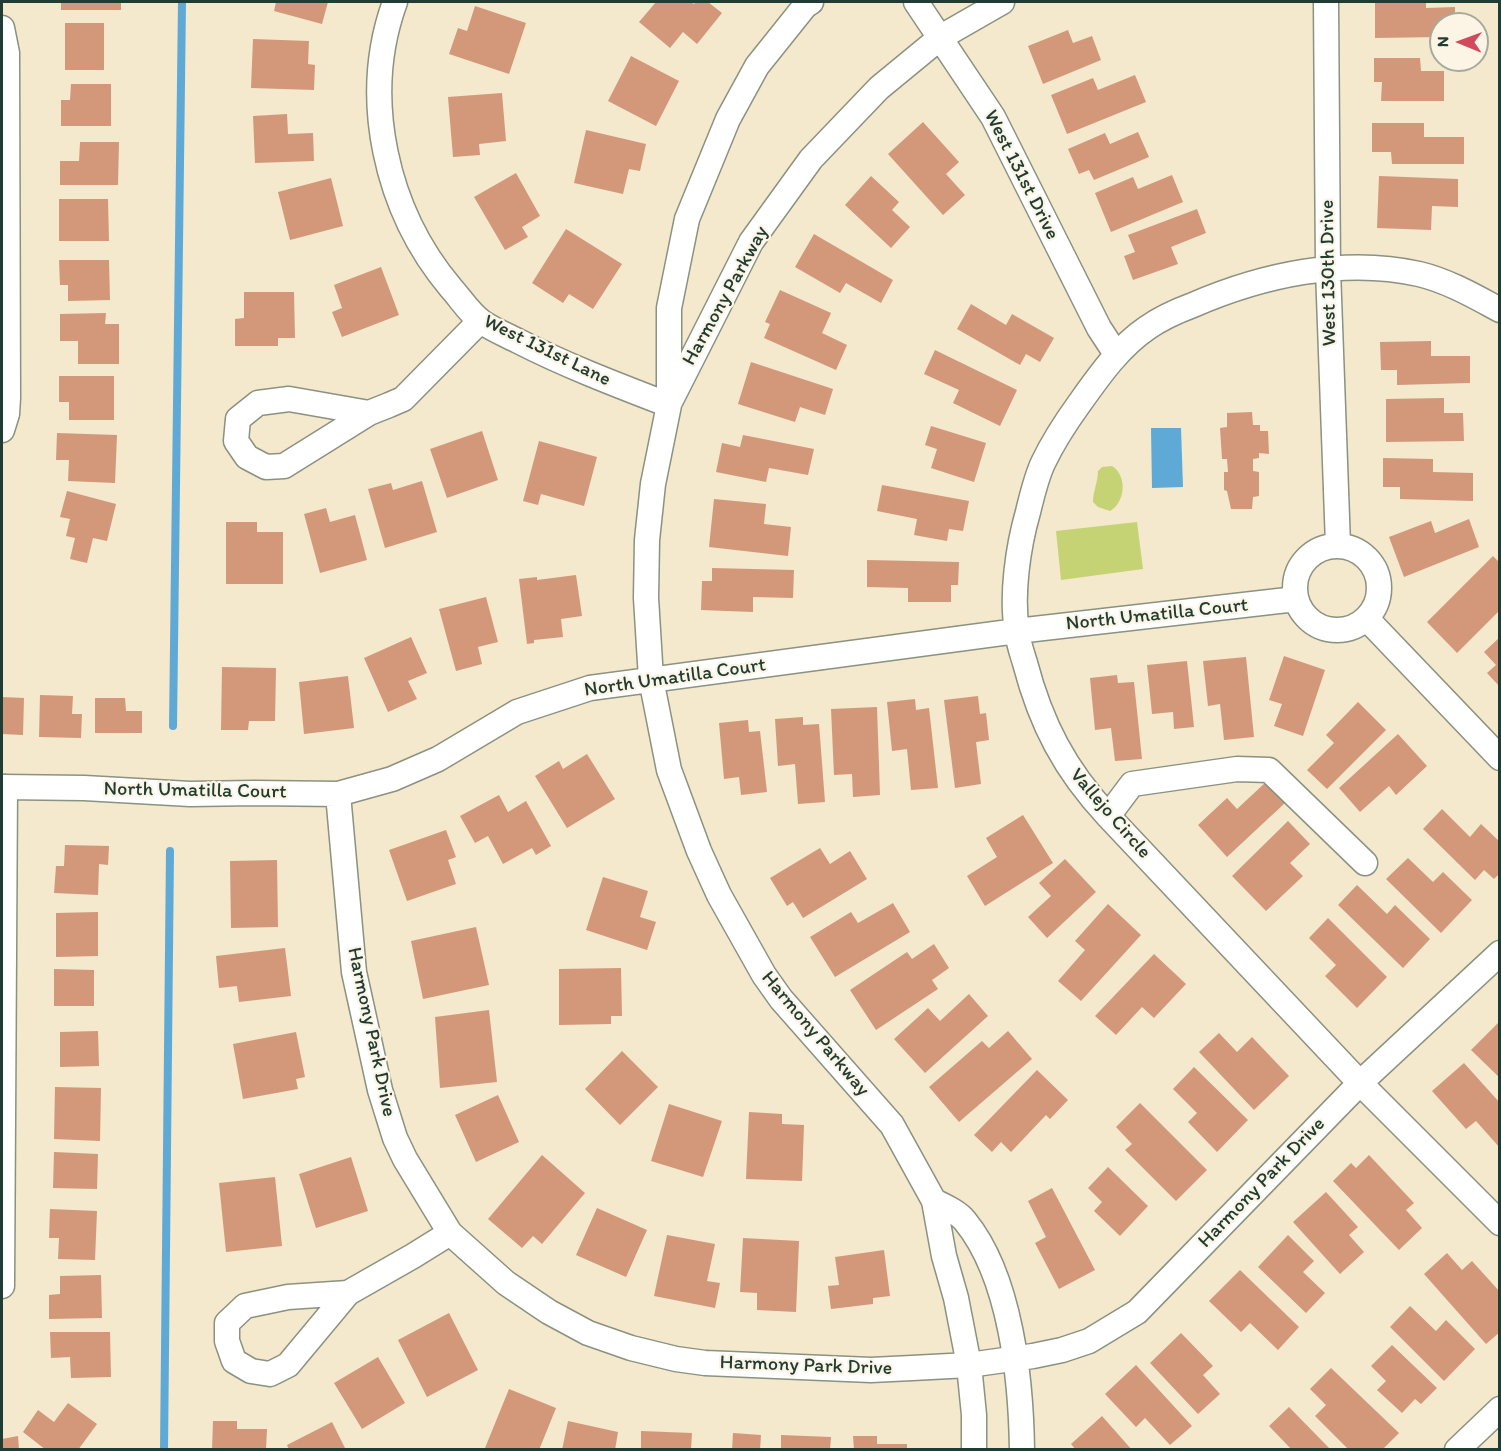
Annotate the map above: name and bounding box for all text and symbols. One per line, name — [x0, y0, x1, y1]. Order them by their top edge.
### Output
north arrow — [1429, 12, 1489, 72]
text: N — [1433, 36, 1452, 47]
street label: West 131st Drive — [978, 106, 1064, 244]
street label: West 130th Drive — [1316, 199, 1342, 347]
street label: Harmony Parkway — [678, 222, 774, 370]
street label: West 131st Lane — [479, 310, 615, 392]
street label: North Umatilla Court — [1065, 593, 1249, 637]
street label: North Umatilla Court — [583, 653, 767, 703]
street label: Vallejo Circle — [1064, 764, 1156, 864]
street label: North Umatilla Court — [103, 777, 287, 805]
street label: Harmony Park Drive — [341, 945, 401, 1119]
street label: Harmony Parkway — [756, 967, 874, 1101]
street label: Harmony Park Drive — [1193, 1113, 1331, 1253]
street label: Harmony Park Drive — [719, 1351, 893, 1381]

